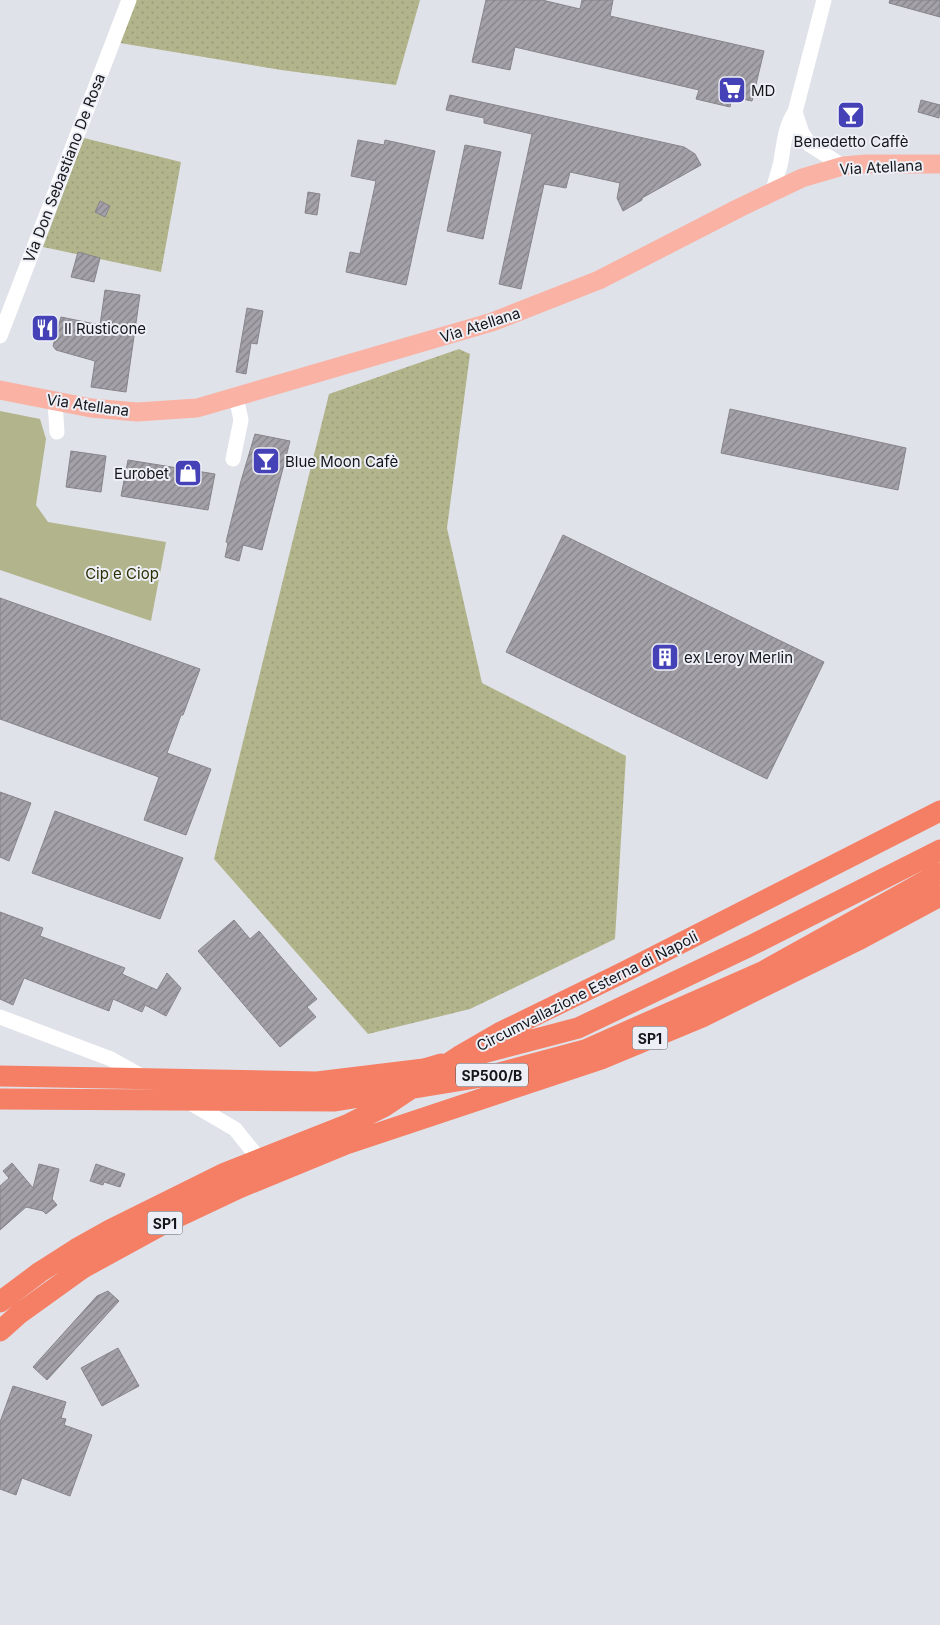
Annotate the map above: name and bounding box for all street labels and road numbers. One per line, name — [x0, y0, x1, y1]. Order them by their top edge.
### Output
street label: Via Don Sebastiano De Rosa — [19, 71, 109, 265]
street label: Via Atellana — [839, 155, 923, 179]
street label: Via Atellana — [438, 303, 522, 347]
street label: Via Atellana — [45, 390, 131, 420]
street label: Circumvallazione Esterna di Napoli — [473, 927, 701, 1055]
road number: SP1 — [632, 1026, 668, 1050]
road number: SP500/B — [456, 1064, 528, 1086]
road number: SP1 — [148, 1212, 182, 1234]

